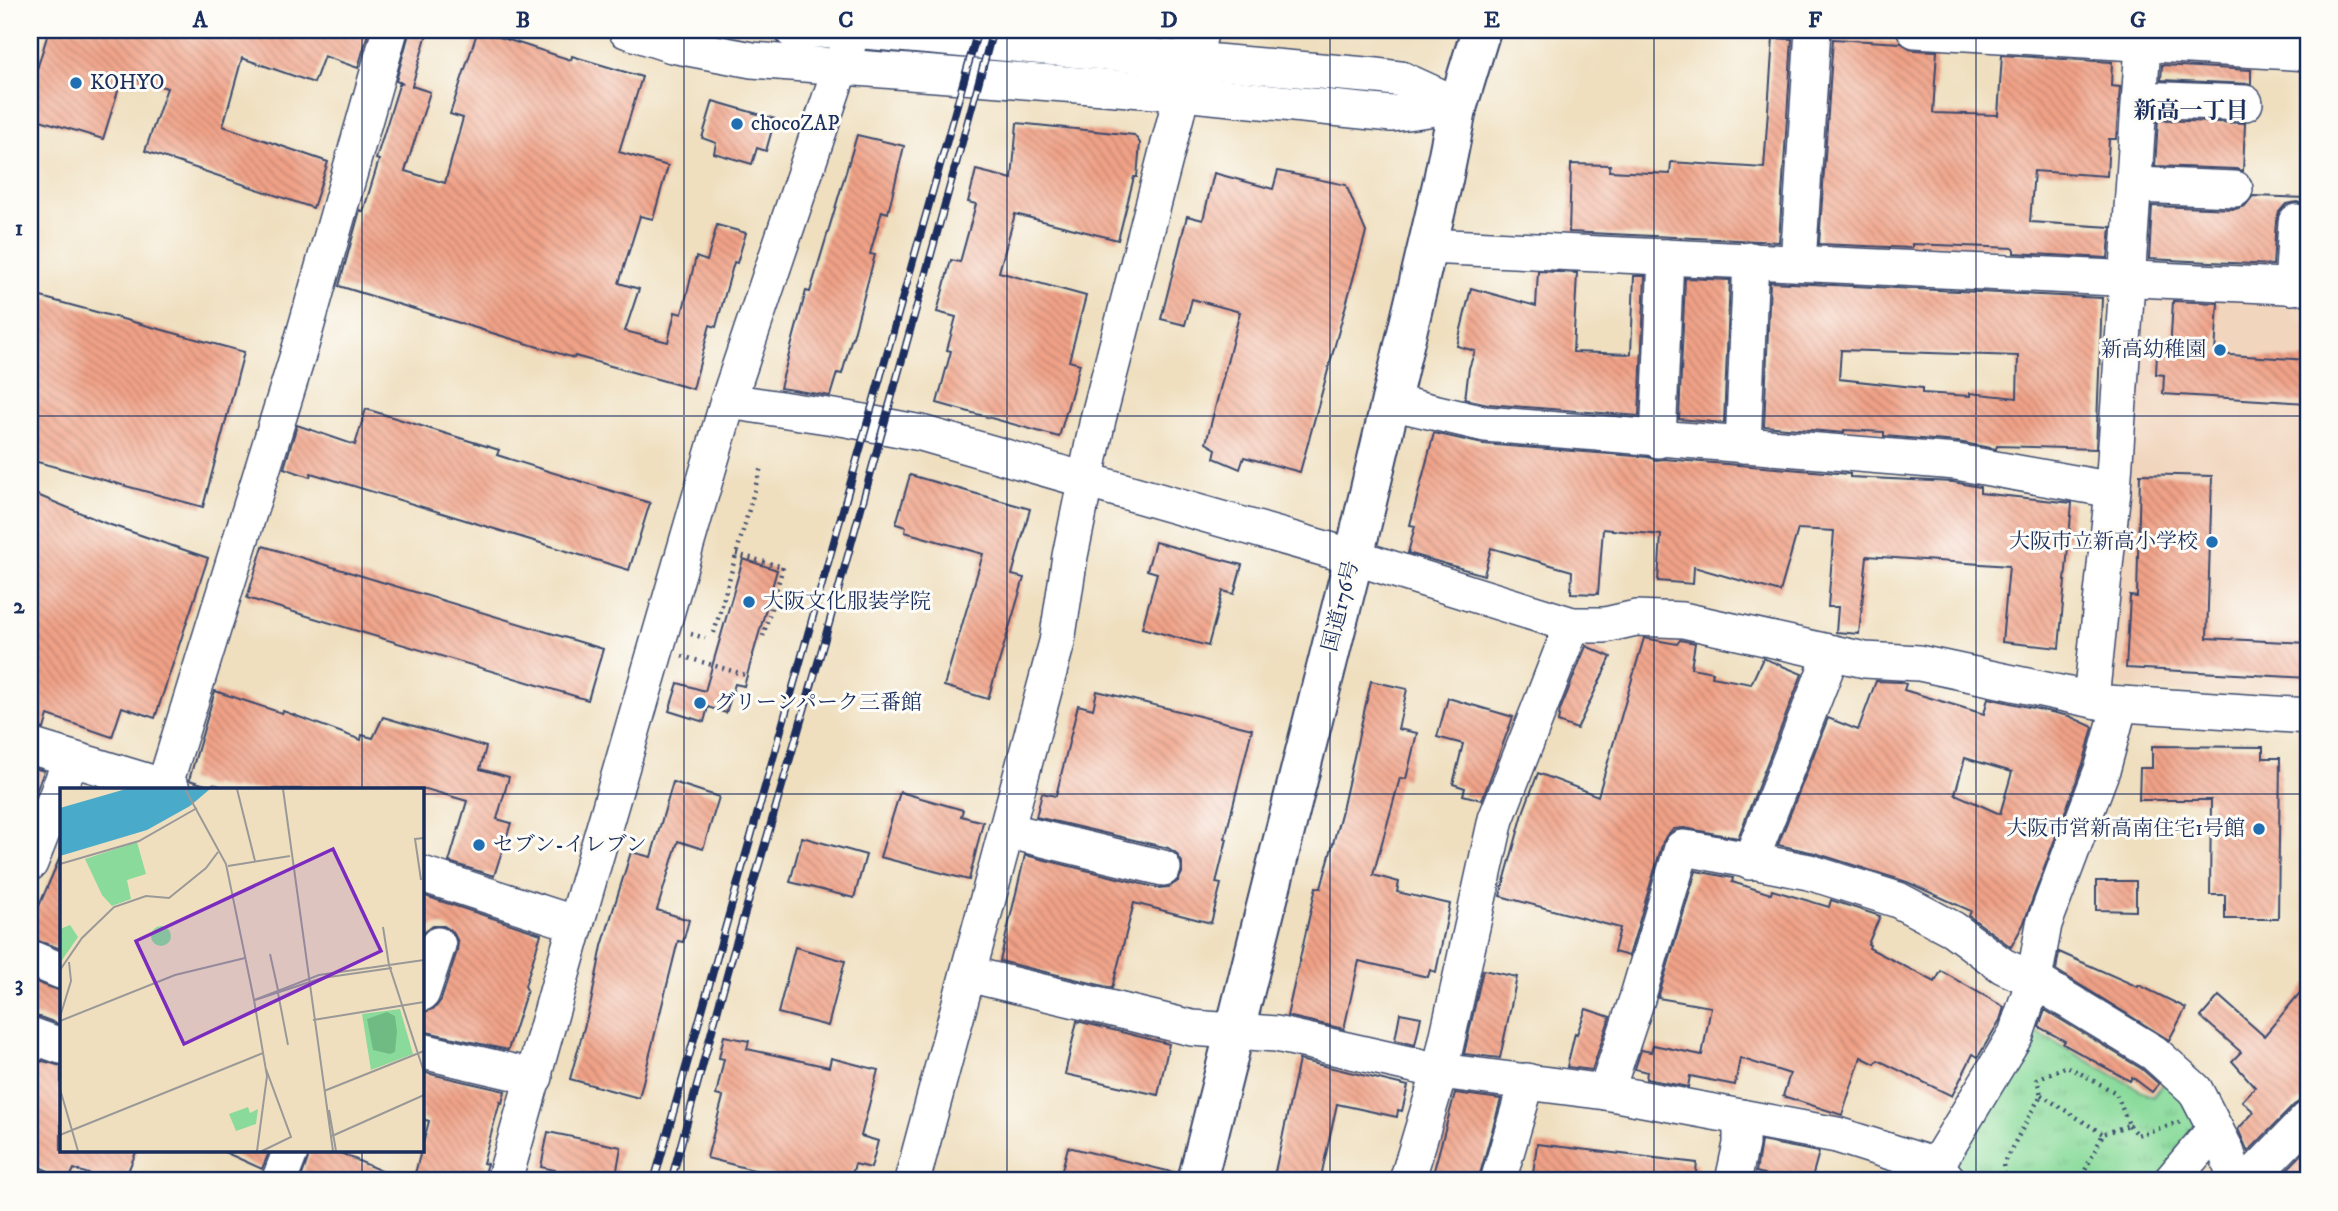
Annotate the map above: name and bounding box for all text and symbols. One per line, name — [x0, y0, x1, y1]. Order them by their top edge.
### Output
text: A — [192, 6, 209, 35]
text: B — [516, 6, 530, 35]
text: C — [838, 6, 854, 35]
text: D — [1160, 6, 1178, 35]
text: E — [1484, 6, 1500, 35]
text: F — [1808, 6, 1823, 35]
text: G — [2130, 6, 2146, 35]
place label: KOHYO — [90, 70, 164, 96]
marker: KOHYO — [68, 75, 84, 91]
district label: 新高一丁目 — [2134, 97, 2249, 126]
place label: chocoZAP — [751, 111, 839, 137]
marker: chocoZAP — [729, 116, 745, 132]
text: 1 — [15, 214, 23, 243]
place label: 新高幼稚園 — [2101, 337, 2206, 363]
marker: 新高幼稚園 — [2212, 342, 2228, 358]
place label: 大阪市立新高小学校 — [2009, 529, 2198, 555]
marker: 大阪市立新高小学校 — [2204, 534, 2220, 550]
street label: 国道176号 — [1317, 558, 1365, 654]
place label: 大阪文化服装学院 — [763, 589, 931, 615]
text: 2 — [13, 592, 25, 621]
marker: 大阪文化服装学院 — [741, 594, 757, 610]
place label: グリーンパーク三番館 — [714, 690, 922, 716]
marker: グリーンパーク三番館 — [692, 695, 708, 711]
inset map — [60, 788, 424, 1152]
place label: 大阪市営新高南住宅1号館 — [2006, 816, 2245, 842]
marker: 大阪市営新高南住宅1号館 — [2251, 821, 2267, 837]
place label: セブン-イレブン — [493, 832, 647, 858]
marker: セブン-イレブン — [471, 837, 487, 853]
text: 3 — [15, 970, 23, 999]

